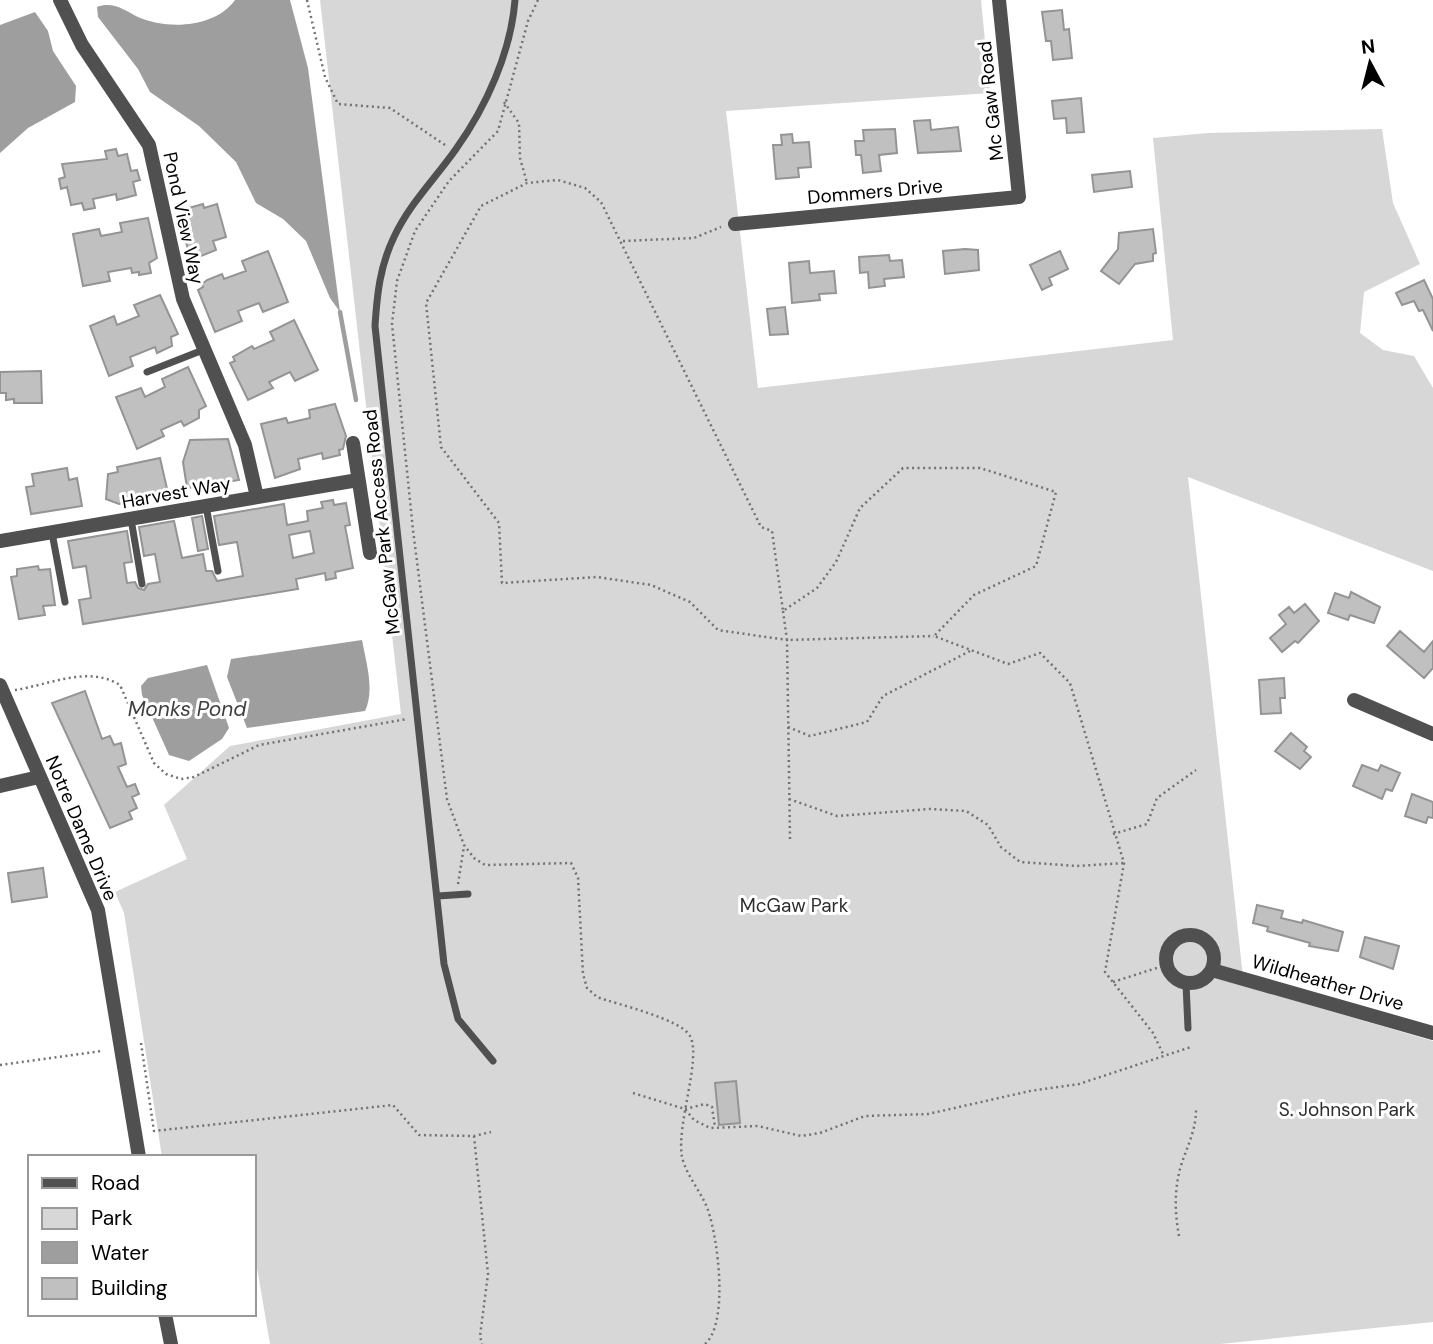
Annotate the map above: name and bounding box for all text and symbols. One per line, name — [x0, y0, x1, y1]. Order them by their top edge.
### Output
north arrow — [1335, 28, 1405, 98]
text: N — [1360, 33, 1376, 60]
street label: Mc Gaw Road — [972, 40, 1009, 162]
street label: Pond View Way — [157, 150, 210, 287]
street label: Dommers Drive — [806, 173, 944, 210]
street label: McGaw Park Access Road — [357, 408, 406, 636]
street label: Harvest Way — [120, 471, 233, 514]
water label: Monks Pond — [128, 695, 247, 723]
street label: Notre Dame Drive — [40, 752, 123, 904]
park label: McGaw Park — [740, 893, 849, 918]
street label: Wildheather Drive — [1249, 949, 1407, 1016]
park label: S. Johnson Park — [1279, 1097, 1416, 1122]
legend — [28, 1155, 256, 1316]
text: Road — [91, 1169, 140, 1197]
text: Park — [91, 1204, 133, 1232]
text: Water — [91, 1239, 149, 1267]
text: Building — [91, 1274, 168, 1302]

